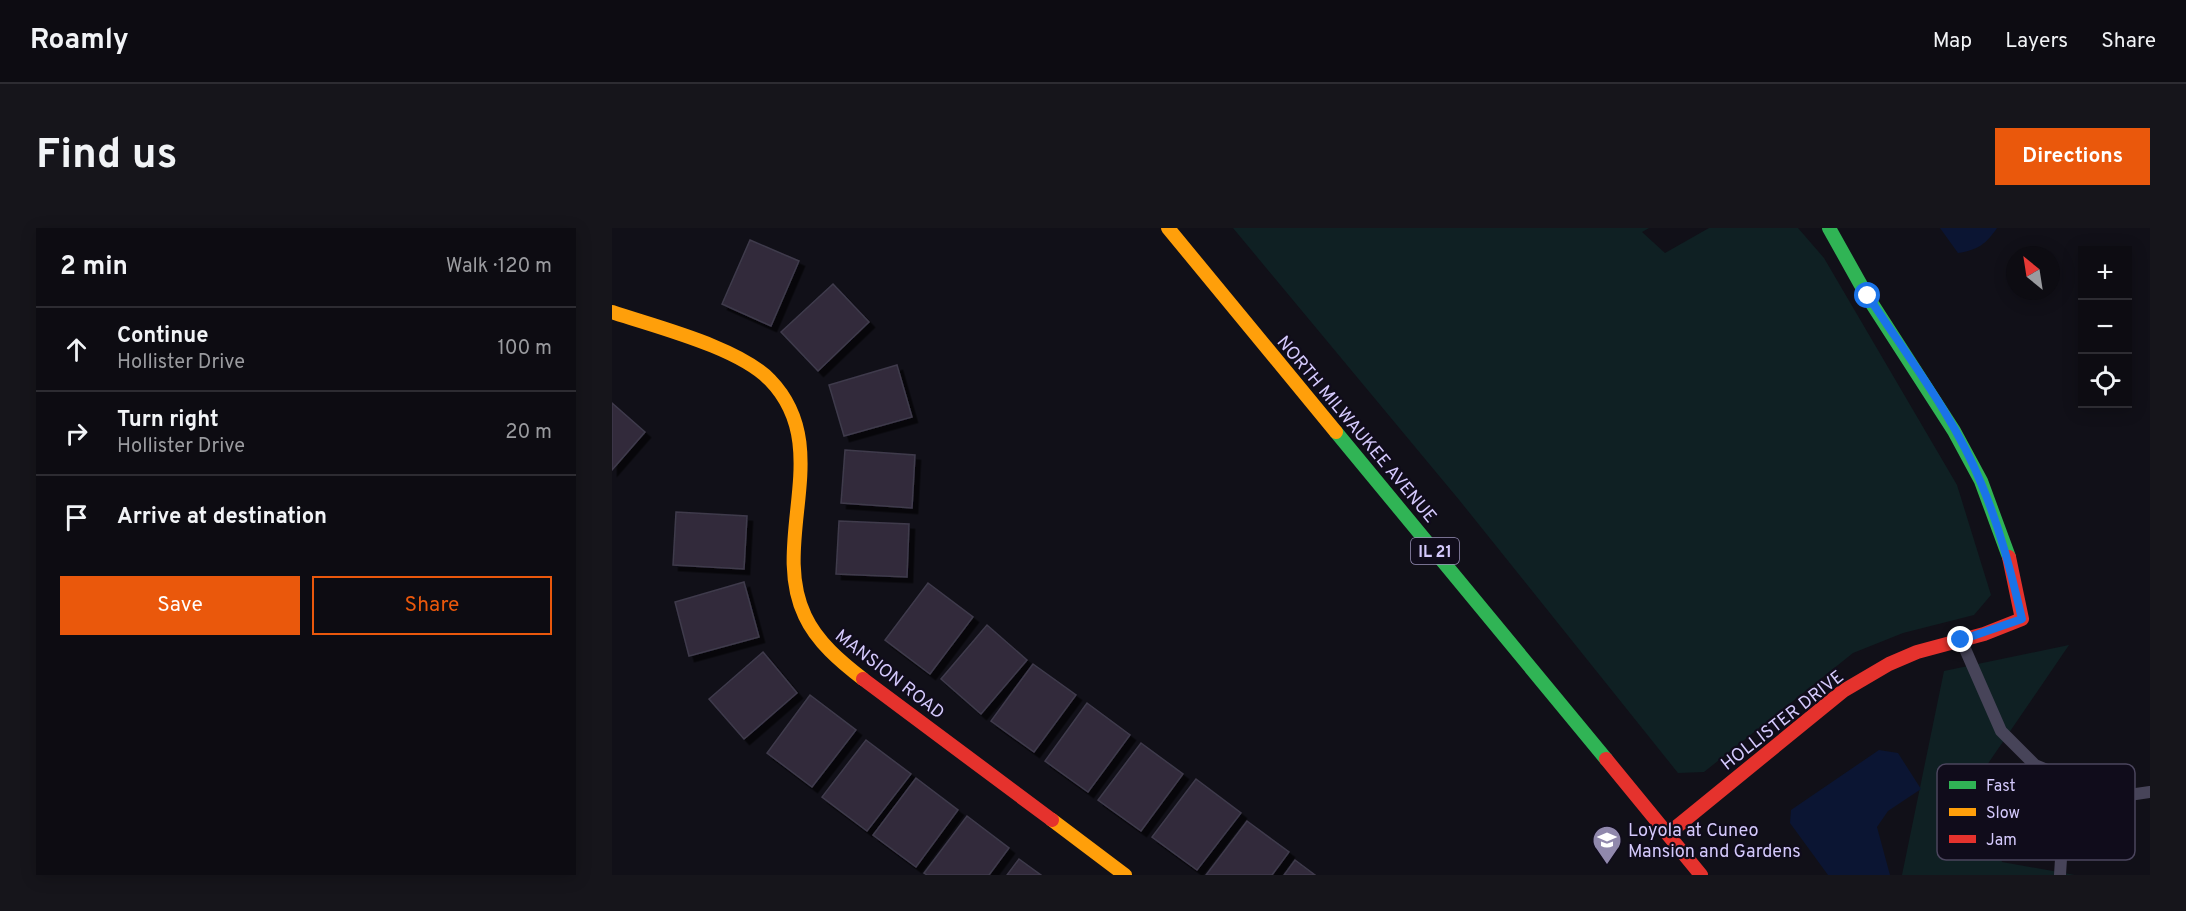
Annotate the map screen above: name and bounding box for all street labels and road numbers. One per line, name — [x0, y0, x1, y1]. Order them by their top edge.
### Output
street label: NORTH MILWAUKEE AVENUE — [1271, 332, 1441, 528]
road number: IL 21 — [1411, 538, 1459, 564]
street label: MANSION ROAD — [830, 625, 949, 725]
street label: HOLLISTER DRIVE — [1717, 666, 1849, 776]

